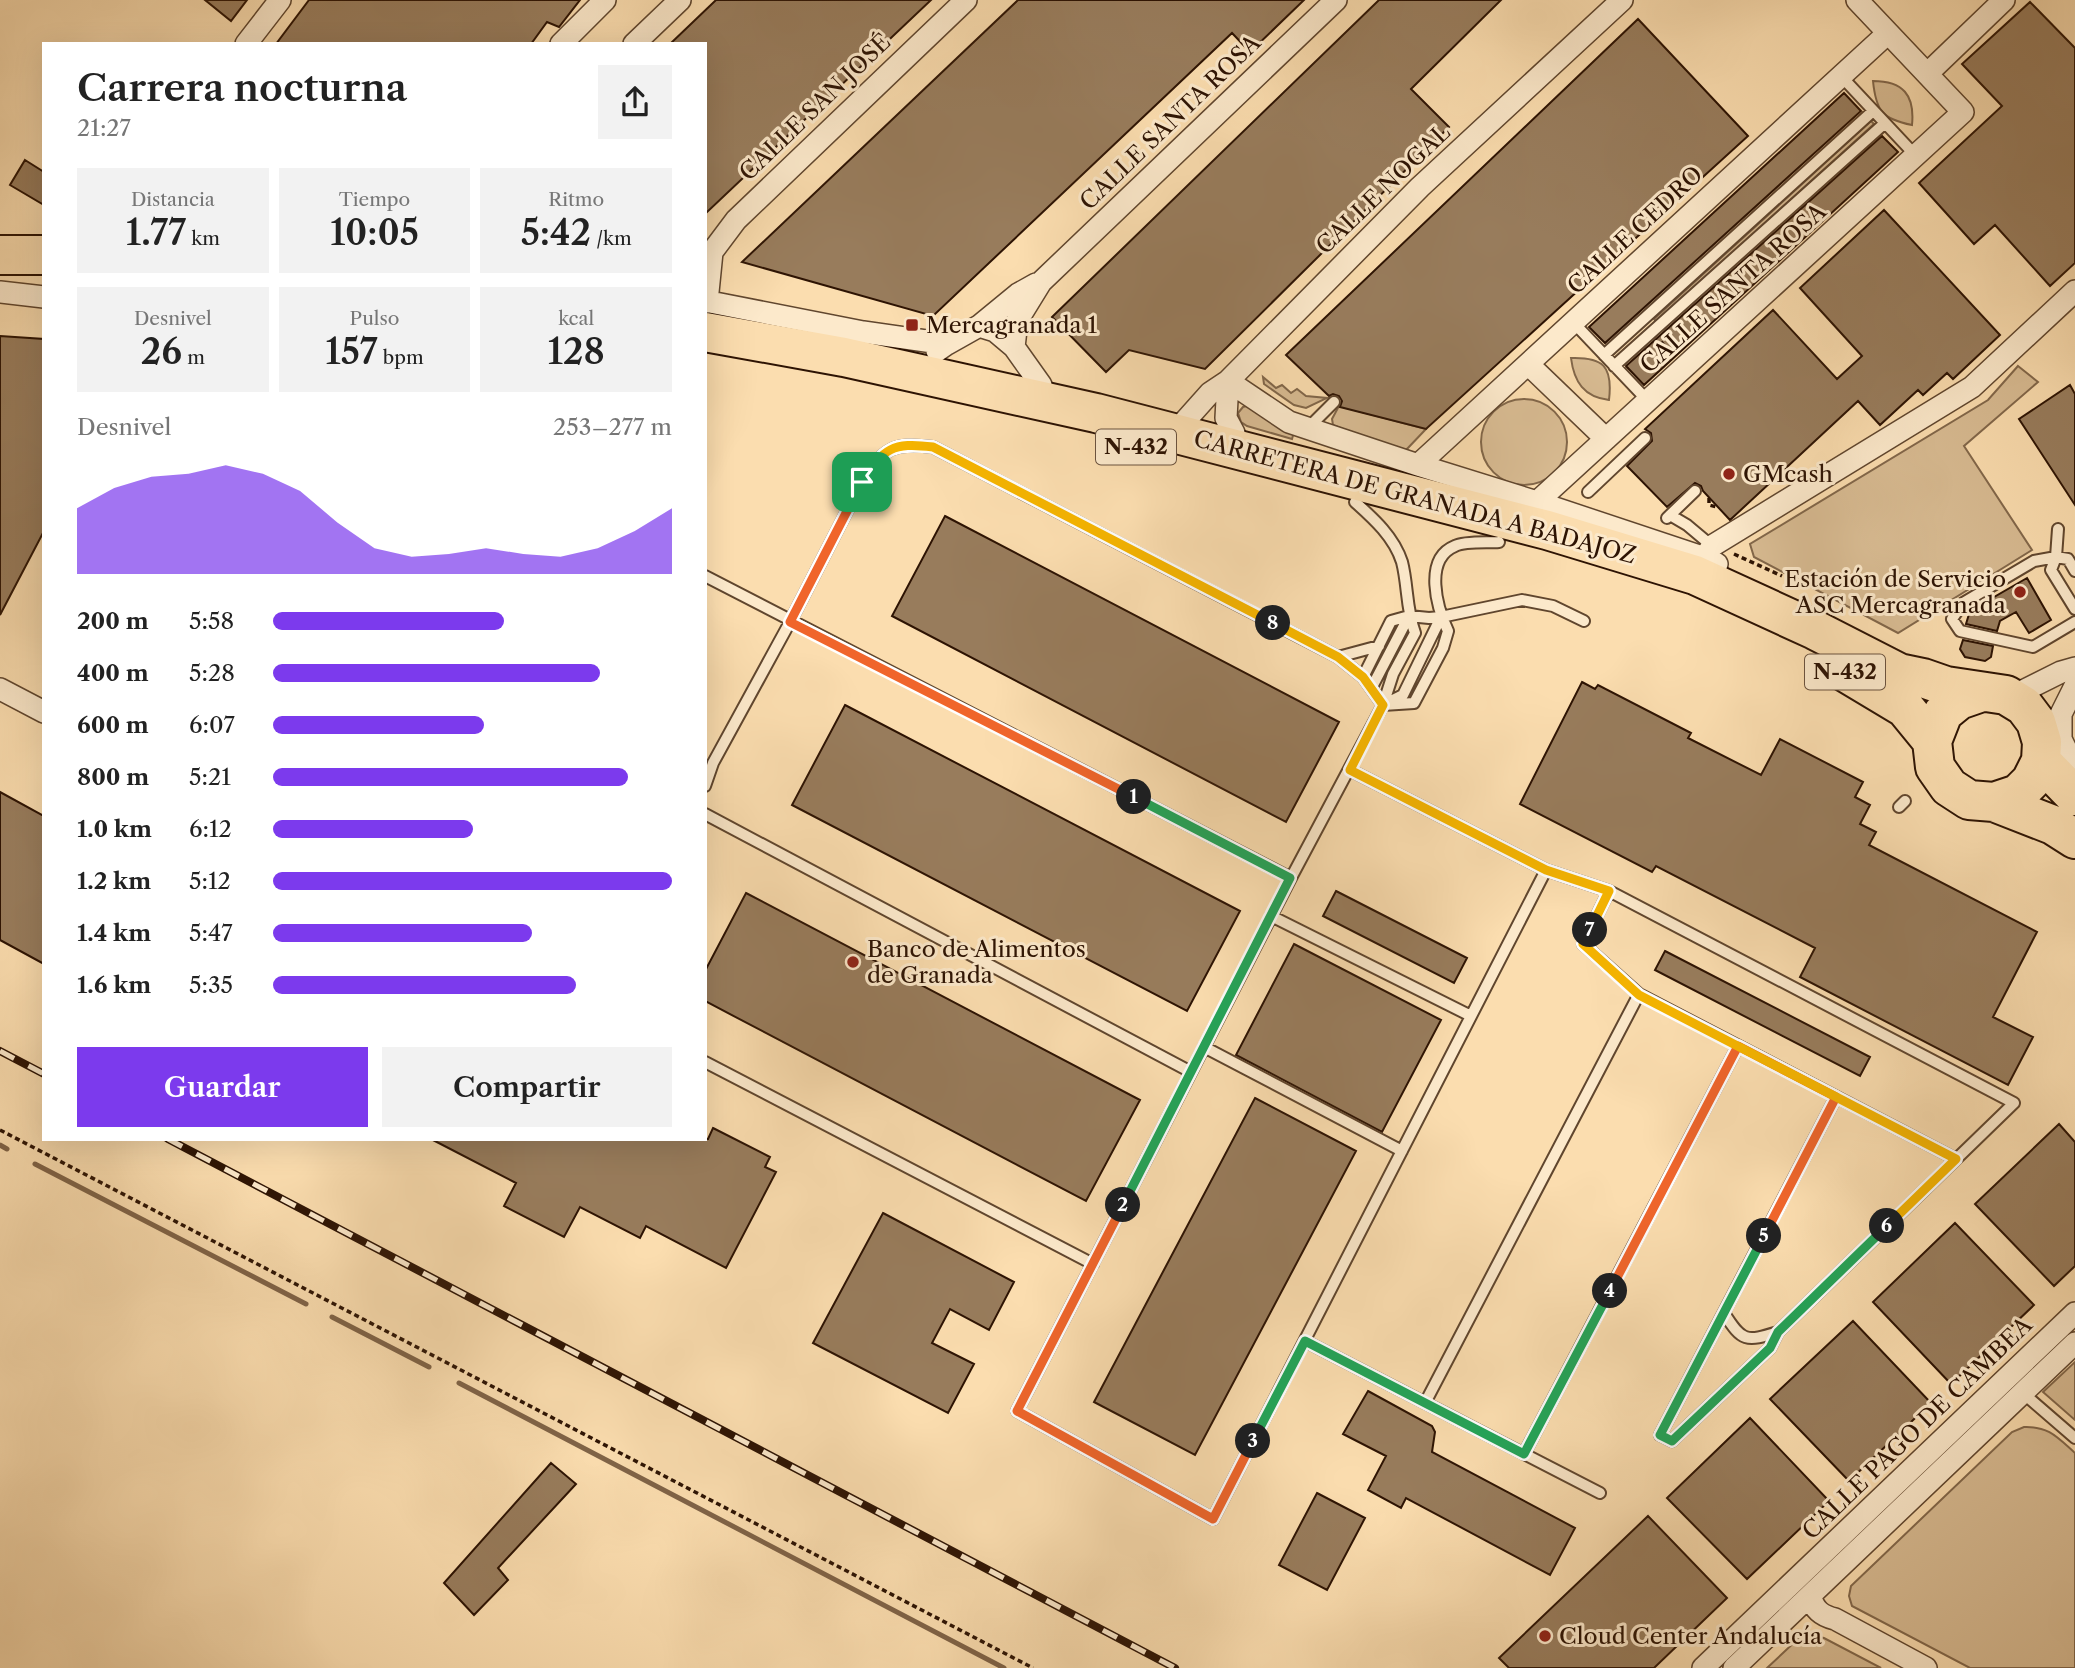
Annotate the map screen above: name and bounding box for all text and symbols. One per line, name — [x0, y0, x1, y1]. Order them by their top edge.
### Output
street label: CALLE SAN JOSÉ — [734, 28, 896, 186]
street label: CALLE SANTA ROSA — [1074, 28, 1267, 216]
text: Carrera nocturna — [77, 64, 407, 111]
button: share — [598, 65, 672, 139]
text: 21:27 — [77, 114, 131, 142]
street label: CALLE NOGAL — [1310, 118, 1456, 260]
street label: CALLE CEDRO — [1562, 160, 1708, 300]
text: Distancia — [131, 188, 215, 211]
text: Tiempo — [339, 188, 410, 211]
text: Ritmo — [548, 188, 604, 211]
street label: CALLE SANTA ROSA — [1634, 197, 1832, 379]
text: 1.77 — [126, 211, 186, 254]
text: 10:05 — [330, 211, 419, 254]
text: 5:42 — [521, 211, 591, 254]
text: km — [186, 227, 220, 250]
text: /km — [591, 227, 632, 250]
text: Desnivel — [134, 307, 212, 330]
text: Pulso — [350, 307, 399, 330]
text: kcal — [558, 307, 594, 330]
place label: Mercagranada 1 — [926, 311, 1098, 339]
marker: Mercagranada 1 — [904, 317, 920, 333]
text: 26 — [141, 330, 182, 373]
text: 157 — [325, 330, 378, 373]
text: 128 — [548, 330, 605, 373]
text: m — [182, 346, 205, 369]
text: bpm — [378, 346, 424, 369]
text: Desnivel — [77, 413, 171, 441]
text: 253–277 m — [553, 413, 672, 441]
street label: CARRETERA DE GRANADA A BADAJOZ — [1191, 424, 1639, 570]
road number: N-432 — [1096, 430, 1176, 464]
pin — [832, 452, 892, 512]
place label: GMcash — [1743, 460, 1833, 488]
icon: arrive — [843, 463, 881, 501]
marker: GMcash — [1721, 466, 1737, 482]
place label: Estación de Servicio ASC Mercagranada — [1784, 565, 2007, 619]
marker: Estación de Servicio ASC Mercagranada — [2012, 584, 2028, 600]
pin: 8 — [1256, 606, 1290, 640]
text: 200 m — [77, 607, 149, 635]
text: 5:58 — [189, 607, 234, 635]
text: 8 — [1267, 611, 1278, 634]
road number: N-432 — [1805, 654, 1885, 690]
text: 400 m — [77, 659, 149, 687]
text: 5:28 — [189, 659, 235, 687]
text: 600 m — [77, 711, 149, 739]
text: 6:07 — [189, 711, 235, 739]
text: 800 m — [77, 763, 149, 791]
text: 5:21 — [189, 763, 231, 791]
pin: 1 — [1116, 780, 1152, 814]
text: 1 — [1129, 785, 1138, 808]
text: 1.0 km — [77, 815, 152, 843]
text: 6:12 — [189, 815, 232, 843]
text: 1.2 km — [77, 867, 151, 895]
text: 5:12 — [189, 867, 231, 895]
pin: 7 — [1572, 912, 1608, 948]
text: 7 — [1585, 918, 1594, 941]
text: 1.4 km — [77, 919, 151, 947]
text: 5:47 — [189, 919, 233, 947]
place label: Banco de Alimentos de Granada — [867, 935, 1086, 989]
marker: Banco de Alimentos de Granada — [845, 954, 861, 970]
text: 1.6 km — [77, 971, 151, 999]
text: 5:35 — [189, 971, 233, 999]
button: Guardar — [77, 1047, 368, 1127]
button: Compartir — [382, 1047, 672, 1127]
pin: 2 — [1106, 1188, 1140, 1222]
text: 2 — [1117, 1193, 1128, 1216]
pin: 6 — [1870, 1208, 1904, 1244]
text: 6 — [1881, 1214, 1892, 1237]
pin: 5 — [1746, 1218, 1782, 1254]
text: 5 — [1758, 1224, 1769, 1247]
pin: 4 — [1592, 1274, 1628, 1308]
text: 4 — [1604, 1279, 1615, 1302]
street label: CALLE PAGO DE CAMBEA — [1796, 1310, 2038, 1545]
pin: 3 — [1236, 1424, 1270, 1458]
text: 3 — [1247, 1429, 1258, 1452]
place label: Cloud Center Andalucía — [1559, 1622, 1823, 1650]
marker: Cloud Center Andalucía — [1537, 1628, 1553, 1644]

